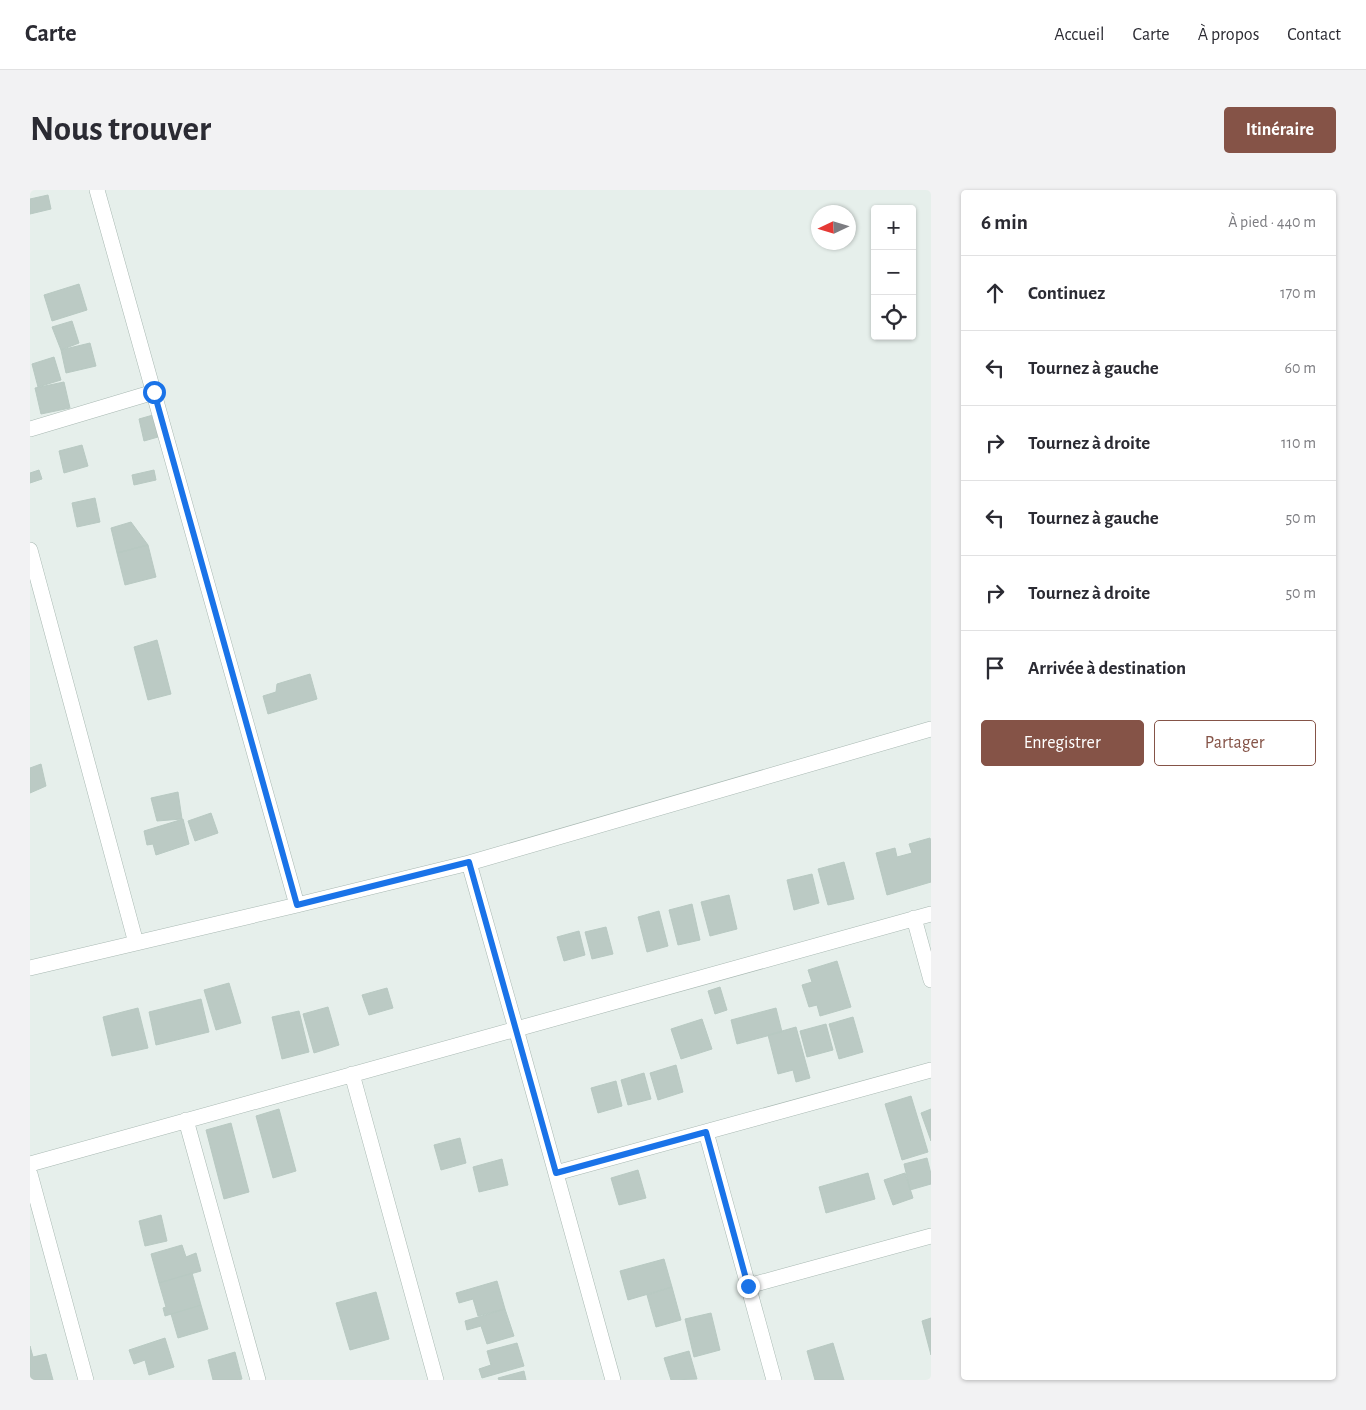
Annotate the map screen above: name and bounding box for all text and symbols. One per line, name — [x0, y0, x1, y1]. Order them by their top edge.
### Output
text: Carte — [25, 22, 77, 46]
text: Accueil — [1054, 26, 1105, 44]
text: Carte — [1133, 26, 1170, 44]
text: À propos — [1198, 26, 1259, 44]
text: Contact — [1287, 26, 1341, 44]
button: Itinéraire — [1224, 107, 1336, 153]
text: Nous trouver — [30, 112, 211, 147]
north arrow — [811, 205, 856, 250]
map controls — [871, 205, 916, 340]
button: + — [871, 205, 916, 250]
text: 6 min — [981, 212, 1028, 233]
text: À pied · 440 m — [1228, 214, 1316, 230]
button: − — [871, 250, 916, 295]
icon: ahead — [981, 279, 1009, 307]
text: Continuez — [1028, 284, 1105, 303]
text: 170 m — [1280, 285, 1316, 301]
button: locate — [871, 295, 916, 340]
icon: left — [981, 354, 1009, 382]
text: Tournez à gauche — [1028, 359, 1159, 378]
text: 60 m — [1285, 360, 1316, 376]
route start — [143, 381, 166, 404]
icon: right — [981, 429, 1009, 457]
text: Tournez à droite — [1028, 434, 1150, 453]
text: 110 m — [1281, 435, 1316, 451]
icon: left — [981, 504, 1009, 532]
text: Tournez à gauche — [1028, 509, 1159, 528]
text: 50 m — [1285, 510, 1316, 526]
icon: right — [981, 579, 1009, 607]
text: Tournez à droite — [1028, 584, 1150, 603]
text: 50 m — [1285, 585, 1316, 601]
icon: arrive — [981, 654, 1009, 682]
text: Arrivée à destination — [1028, 659, 1186, 678]
button: Enregistrer — [981, 720, 1144, 766]
button: Partager — [1154, 720, 1316, 766]
route end — [737, 1275, 760, 1298]

